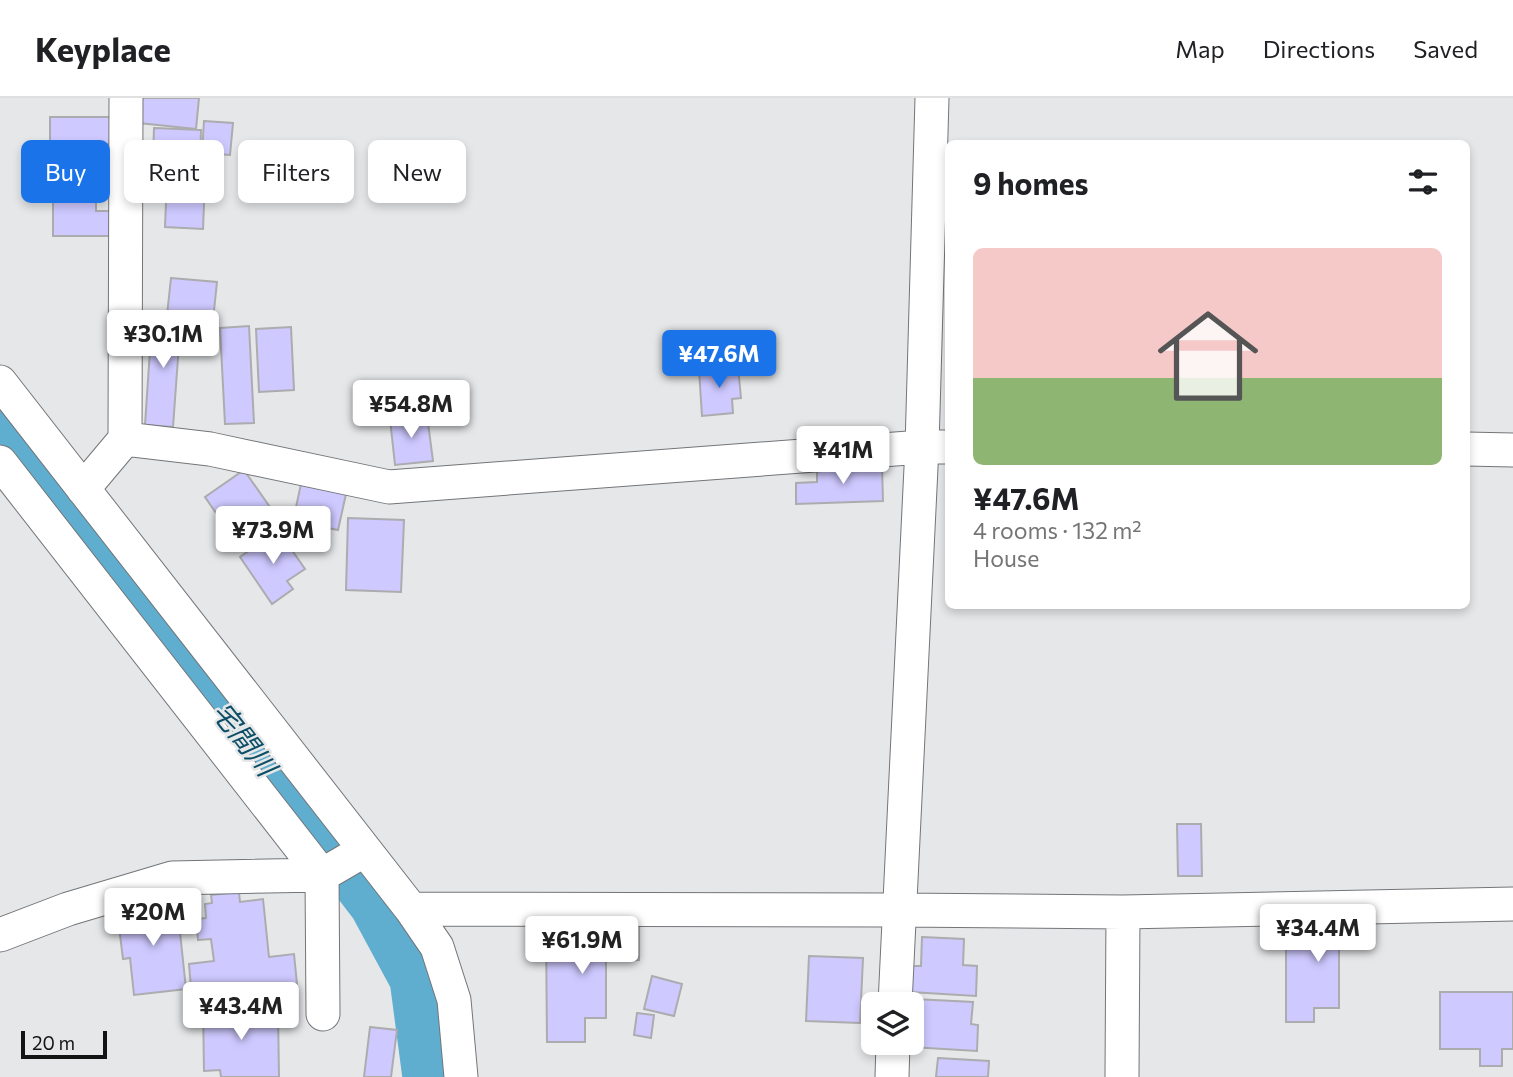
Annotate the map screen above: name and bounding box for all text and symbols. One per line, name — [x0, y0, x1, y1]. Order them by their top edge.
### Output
text: Keyplace — [35, 28, 171, 69]
text: Map — [1175, 34, 1225, 63]
text: Directions — [1263, 34, 1375, 63]
text: Saved — [1413, 34, 1478, 63]
chip: Buy — [21, 140, 110, 203]
chip: Rent — [124, 140, 224, 203]
chip: Filters — [238, 140, 354, 203]
chip: New — [368, 140, 466, 203]
icon: filters — [1404, 163, 1442, 201]
text: 9 homes — [973, 164, 1088, 201]
icon: home — [1145, 293, 1271, 419]
pin: ¥30.1M — [106, 310, 220, 370]
text: ¥30.1M — [123, 319, 203, 347]
pin: ¥47.6M — [662, 330, 776, 390]
text: ¥47.6M — [678, 339, 760, 367]
pin: ¥54.8M — [354, 380, 468, 440]
text: ¥54.8M — [369, 389, 453, 417]
pin: ¥41M — [802, 426, 884, 486]
text: ¥41M — [813, 435, 873, 463]
text: ¥47.6M — [973, 479, 1079, 516]
pin: ¥73.9M — [216, 506, 330, 566]
text: ¥73.9M — [232, 515, 314, 543]
text: 4 rooms · 132 m² — [973, 516, 1142, 544]
text: House — [973, 544, 1039, 572]
water label: 宅間川 — [206, 695, 286, 784]
pin: ¥20M — [112, 888, 194, 948]
text: ¥20M — [120, 897, 186, 925]
pin: ¥34.4M — [1261, 904, 1375, 964]
text: ¥34.4M — [1276, 913, 1360, 941]
pin: ¥61.9M — [525, 916, 639, 976]
text: ¥61.9M — [541, 925, 623, 953]
pin: ¥43.4M — [184, 982, 298, 1042]
text: ¥43.4M — [199, 991, 283, 1019]
map controls — [861, 992, 924, 1055]
button: layers — [861, 992, 924, 1055]
scale bar — [21, 1028, 107, 1060]
text: 20 m — [32, 1031, 75, 1054]

